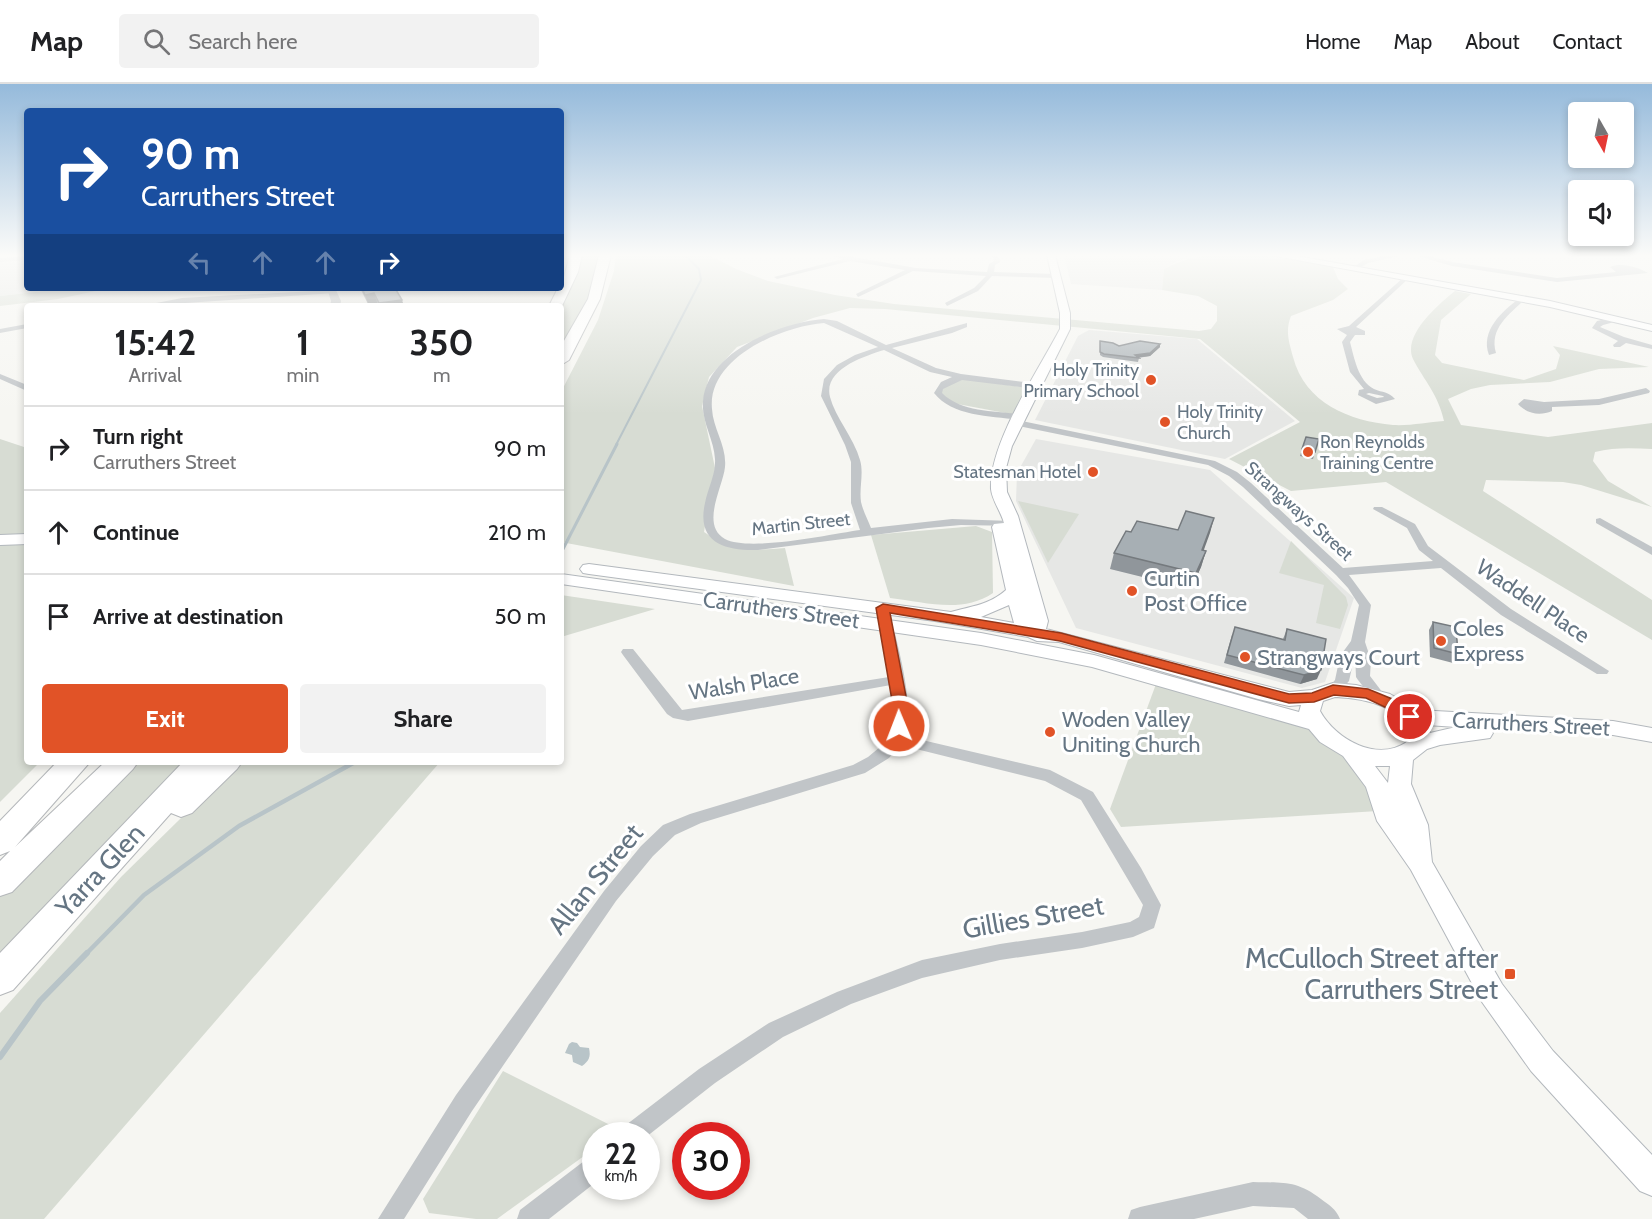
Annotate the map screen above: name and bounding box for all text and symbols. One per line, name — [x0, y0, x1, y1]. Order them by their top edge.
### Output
search box — [119, 14, 539, 68]
text: Map — [30, 24, 83, 58]
icon: search — [140, 25, 173, 58]
text: Search here — [188, 28, 297, 55]
text: Home — [1305, 29, 1361, 54]
text: Map — [1394, 29, 1432, 54]
text: About — [1465, 29, 1519, 54]
text: Contact — [1552, 29, 1622, 54]
north arrow — [1568, 102, 1634, 168]
map controls — [1568, 102, 1634, 246]
text: 90 m — [141, 128, 240, 180]
icon: right — [42, 132, 120, 210]
text: Carruthers Street — [141, 180, 335, 213]
button: sound — [1568, 180, 1634, 246]
icon: left — [183, 246, 216, 279]
icon: ahead — [246, 246, 279, 279]
icon: ahead — [309, 246, 342, 279]
icon: right — [372, 246, 405, 279]
text: 15:42 — [114, 320, 196, 364]
text: 1 — [296, 320, 310, 364]
text: 350 — [410, 320, 474, 364]
place label: Holy Trinity Primary School — [1024, 359, 1140, 402]
text: Arrival — [129, 363, 182, 387]
text: min — [286, 363, 319, 387]
text: m — [433, 363, 450, 387]
marker: Holy Trinity Primary School — [1144, 373, 1158, 387]
place label: Holy Trinity Church — [1177, 401, 1263, 444]
marker: Holy Trinity Church — [1158, 415, 1172, 429]
text: Turn right — [93, 423, 183, 450]
place label: Ron Reynolds Training Centre — [1320, 431, 1434, 474]
icon: right — [42, 432, 75, 465]
text: 90 m — [494, 435, 546, 462]
marker: Ron Reynolds Training Centre — [1301, 445, 1315, 459]
text: Carruthers Street — [93, 450, 236, 474]
street label: Strangways Street — [1241, 457, 1357, 565]
place label: Statesman Hotel — [953, 461, 1082, 483]
marker: Statesman Hotel — [1086, 465, 1100, 479]
street label: Martin Street — [751, 508, 851, 540]
icon: ahead — [42, 516, 75, 549]
text: Continue — [93, 519, 179, 546]
text: 210 m — [488, 519, 546, 546]
street label: Waddell Place — [1471, 553, 1595, 649]
place label: Curtin Post Office — [1144, 565, 1247, 617]
marker: Curtin Post Office — [1125, 584, 1139, 598]
street label: Carruthers Street — [701, 586, 862, 634]
icon: arrive — [42, 600, 75, 633]
text: Arrive at destination — [93, 603, 283, 630]
text: 50 m — [494, 603, 546, 630]
place label: Coles Express — [1453, 615, 1524, 667]
marker: Coles Express — [1434, 634, 1448, 648]
place label: Strangways Court — [1257, 644, 1420, 671]
marker: Strangways Court — [1238, 650, 1252, 664]
street label: Walsh Place — [687, 662, 801, 706]
button: Exit — [42, 684, 288, 753]
button: Share — [300, 684, 546, 753]
pin — [1384, 691, 1435, 742]
position arrow — [867, 694, 931, 758]
icon: arrive — [1393, 700, 1426, 733]
place label: Woden Valley Uniting Church — [1062, 706, 1200, 758]
street label: Carruthers Street — [1452, 706, 1611, 742]
marker: Woden Valley Uniting Church — [1043, 725, 1057, 739]
street label: Yarra Glen — [48, 817, 151, 924]
street label: Allan Street — [540, 817, 650, 941]
street label: Gillies Street — [960, 888, 1106, 946]
place label: McCulloch Street after Carruthers Street — [1245, 942, 1498, 1006]
marker: McCulloch Street after Carruthers Street — [1503, 967, 1517, 981]
speed limit sign: 30 — [672, 1122, 750, 1200]
text: 22 — [605, 1135, 637, 1172]
text: km/h — [605, 1167, 637, 1185]

